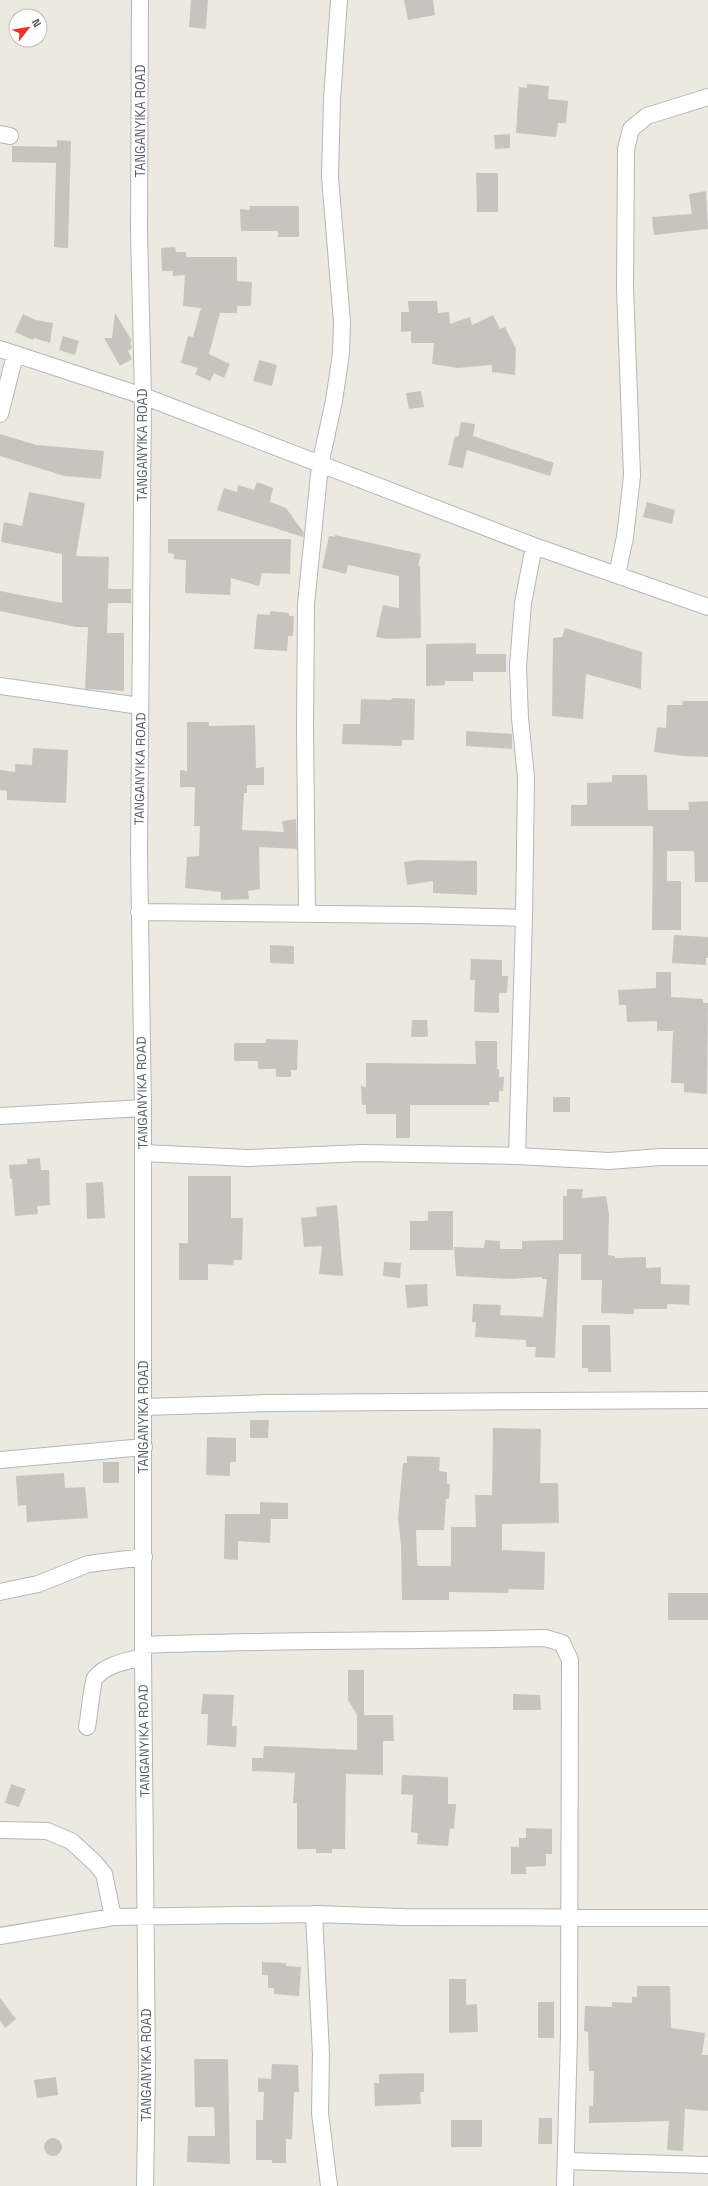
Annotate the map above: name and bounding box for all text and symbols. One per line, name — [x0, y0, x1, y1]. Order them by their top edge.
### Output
north arrow — [8, 8, 48, 48]
text: N — [29, 16, 44, 30]
street label: TANGANYIKA ROAD — [132, 65, 149, 177]
street label: TANGANYIKA ROAD — [134, 389, 151, 501]
street label: TANGANYIKA ROAD — [131, 712, 149, 826]
street label: TANGANYIKA ROAD — [133, 1036, 151, 1150]
street label: TANGANYIKA ROAD — [135, 1361, 152, 1473]
street label: TANGANYIKA ROAD — [135, 1684, 153, 1798]
street label: TANGANYIKA ROAD — [138, 2009, 155, 2121]

